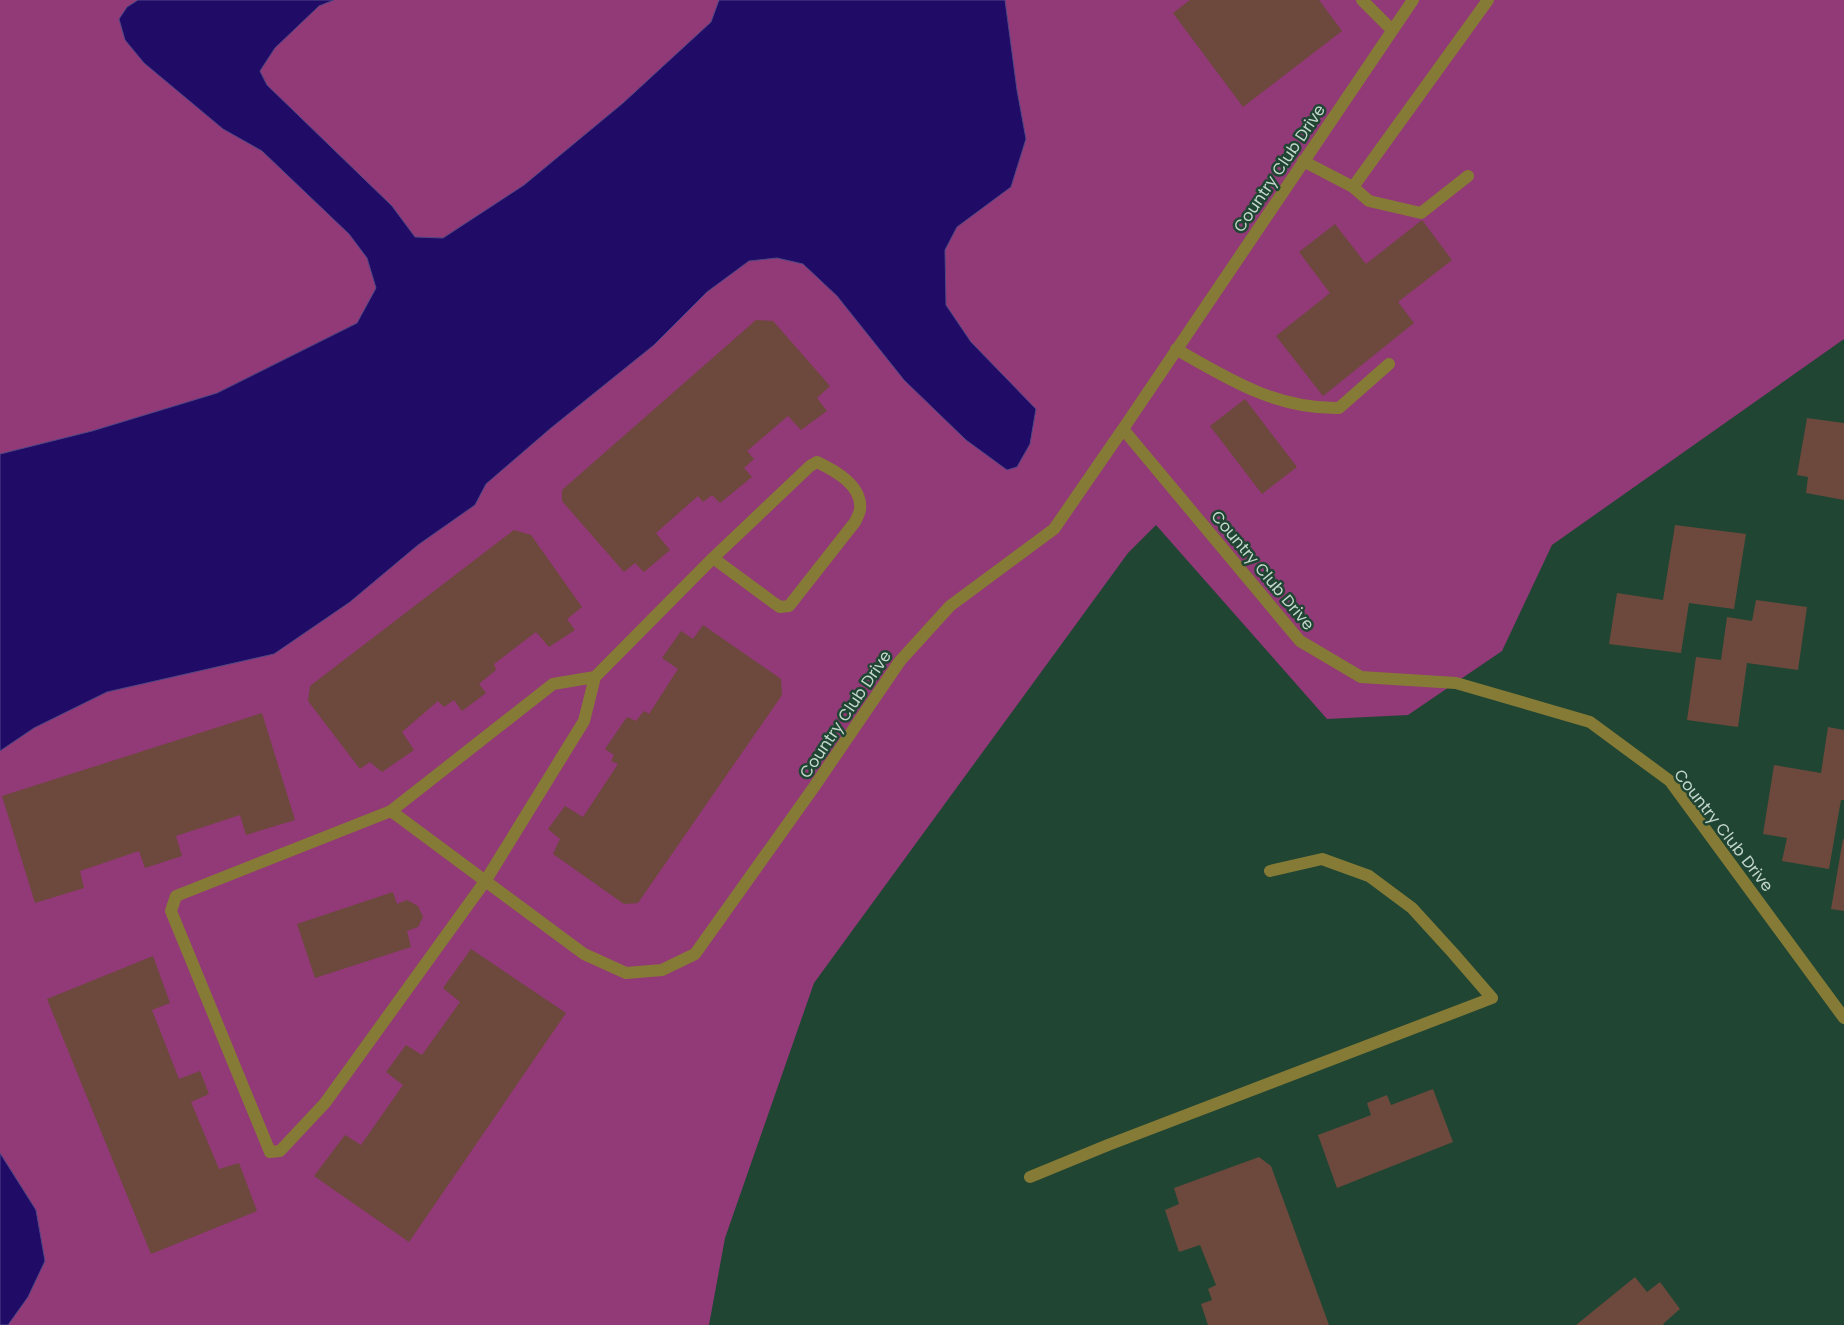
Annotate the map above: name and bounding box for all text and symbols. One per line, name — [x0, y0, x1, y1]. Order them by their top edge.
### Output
street label: Country Club Drive — [1228, 100, 1331, 237]
street label: Country Club Drive — [1206, 506, 1320, 635]
street label: Country Club Drive — [794, 646, 897, 783]
street label: Country Club Drive — [1668, 764, 1779, 897]

